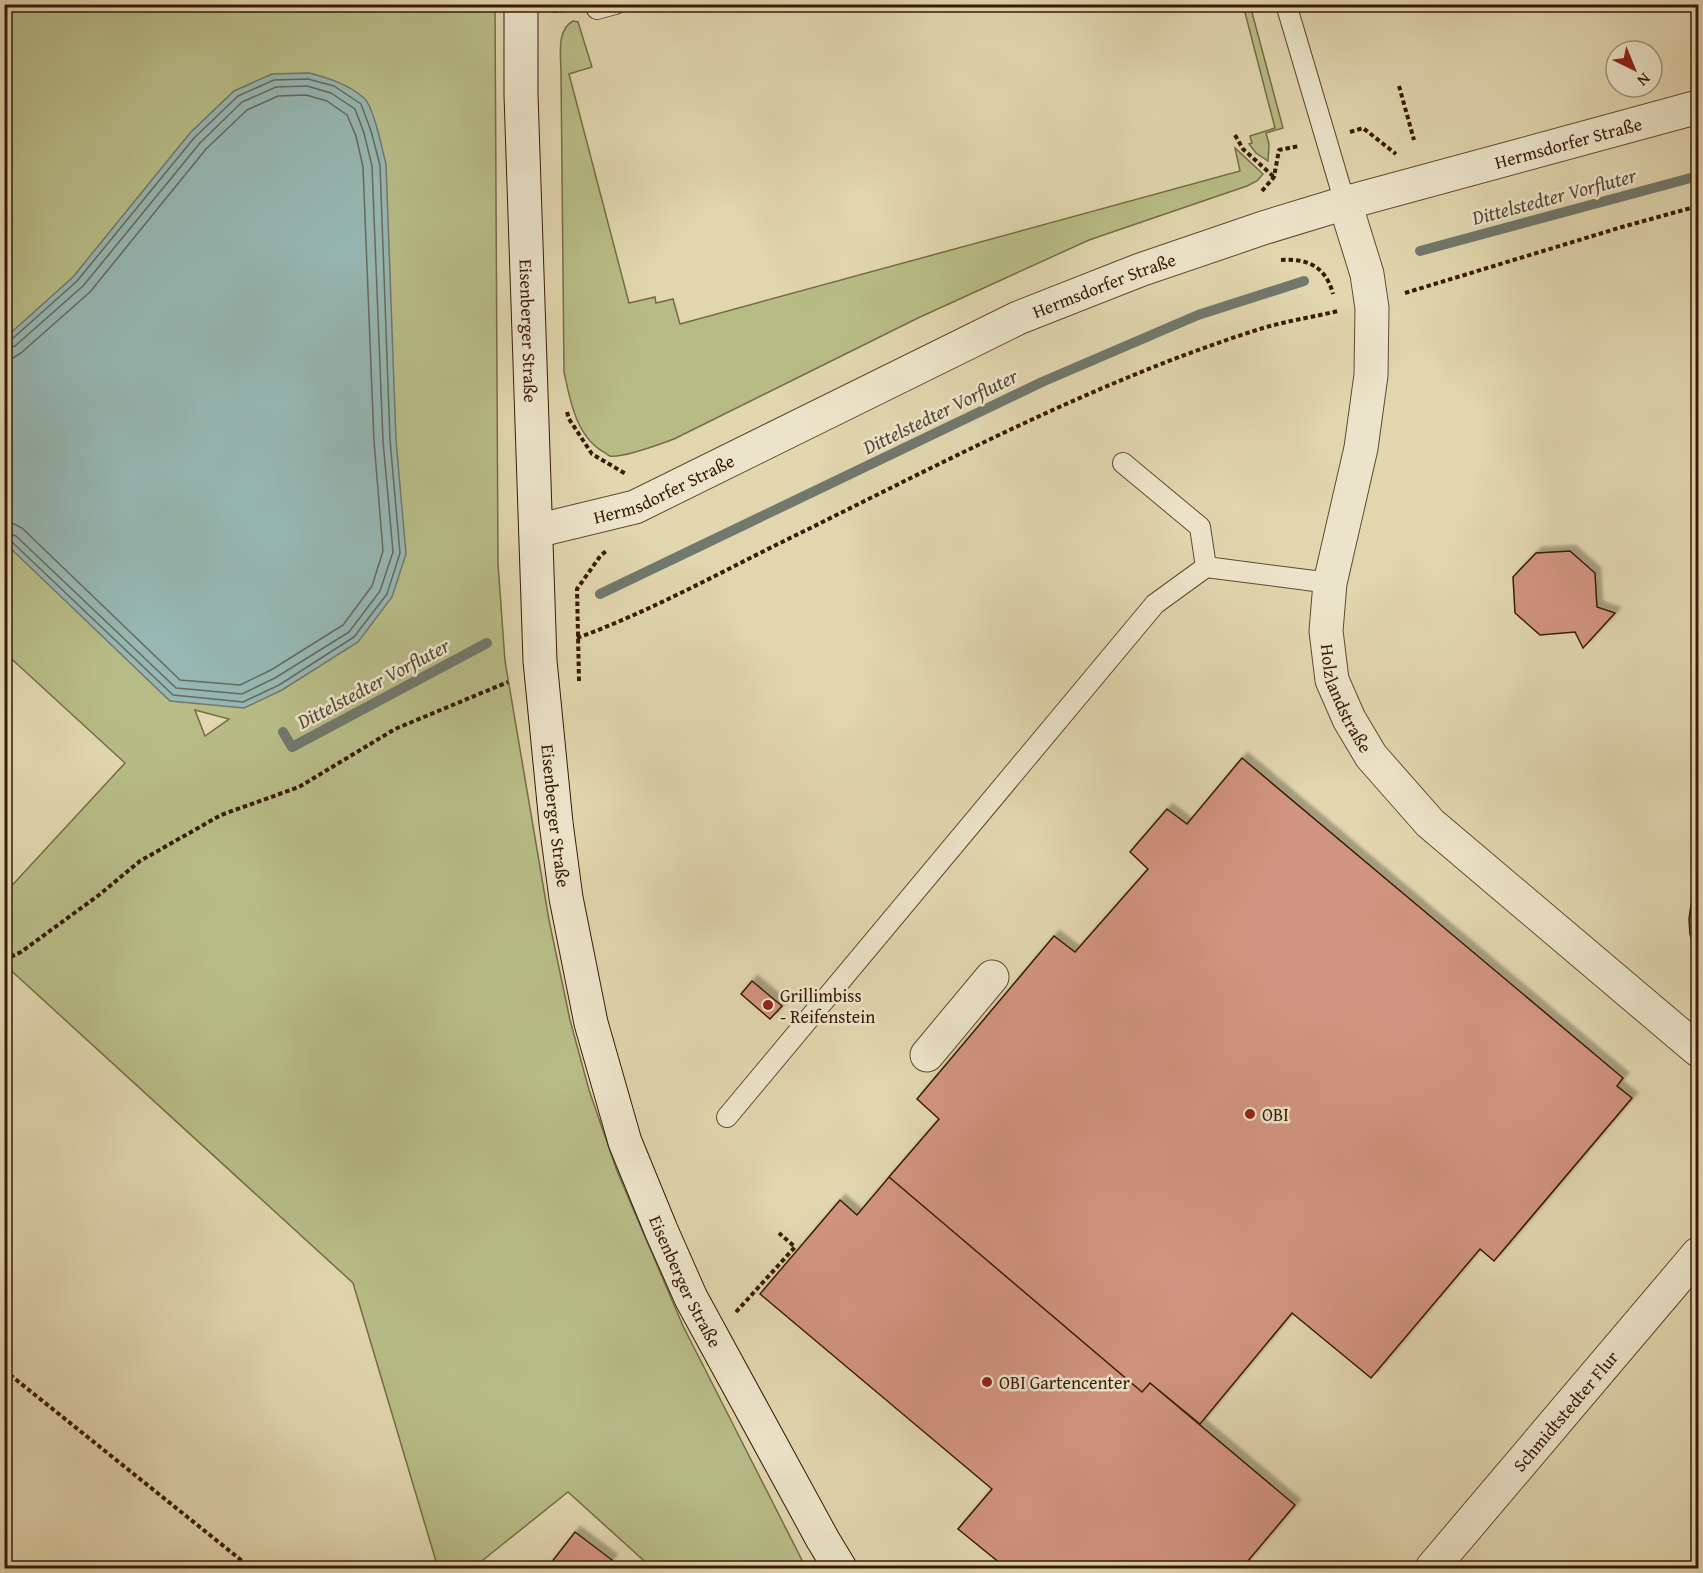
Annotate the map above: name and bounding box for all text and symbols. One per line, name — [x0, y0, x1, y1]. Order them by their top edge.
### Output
north arrow — [1604, 39, 1664, 99]
text: N — [1632, 68, 1656, 93]
street label: Hermsdorfer Straße — [1492, 109, 1645, 175]
water label: Dittelstedter Vorfluter — [1468, 160, 1640, 232]
street label: Hermsdorfer Straße — [1028, 245, 1179, 325]
street label: Eisenberger Straße — [513, 259, 545, 403]
water label: Dittelstedter Vorfluter — [857, 361, 1023, 462]
street label: Hermsdorfer Straße — [590, 447, 739, 530]
water label: Dittelstedter Vorfluter — [291, 630, 455, 736]
street label: Holzlandstraße — [1314, 642, 1379, 758]
street label: Eisenberger Straße — [535, 743, 578, 889]
place label: Grillimbiss - Reifenstein — [780, 982, 875, 1030]
marker: Grillimbiss - Reifenstein — [761, 998, 775, 1012]
place label: OBI — [1262, 1101, 1289, 1128]
marker: OBI — [1243, 1107, 1257, 1121]
street label: Eisenberger Straße — [643, 1211, 729, 1352]
street label: Schmidtstedter Flur — [1506, 1344, 1625, 1477]
place label: OBI Gartencenter — [999, 1369, 1130, 1396]
marker: OBI Gartencenter — [980, 1375, 994, 1389]

